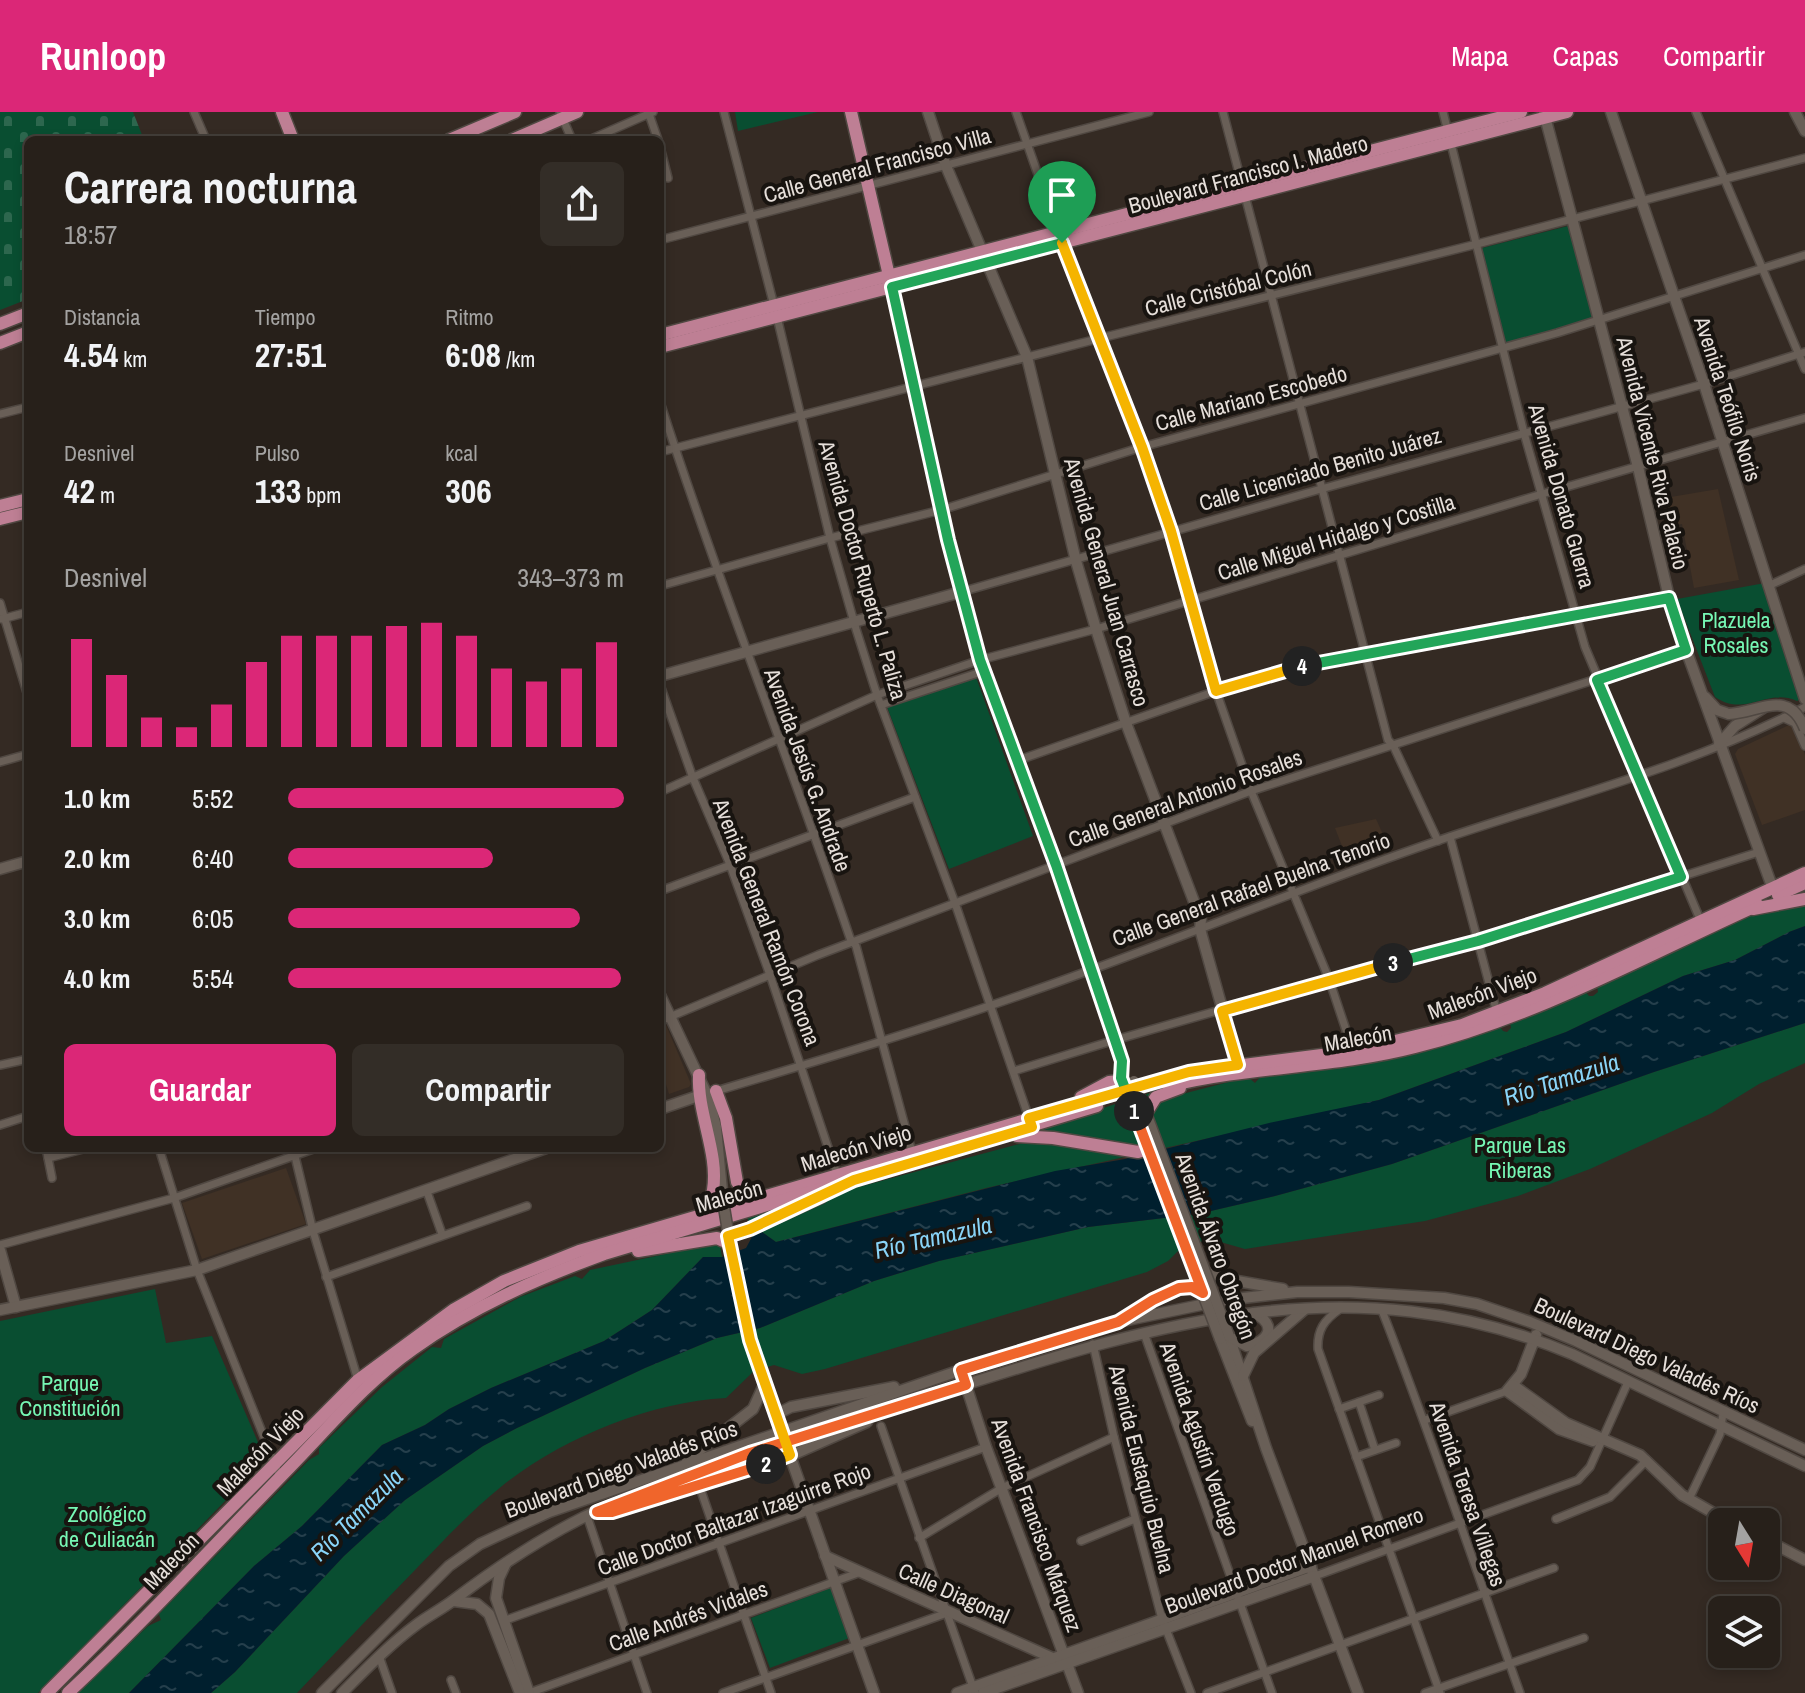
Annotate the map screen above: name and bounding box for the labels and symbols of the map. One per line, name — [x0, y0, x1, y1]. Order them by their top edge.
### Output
street label: Calle General Francisco Villa — [760, 120, 994, 210]
street label: Boulevard Francisco I. Madero — [1125, 128, 1371, 220]
pin — [1028, 161, 1096, 243]
street label: Calle Cristóbal Colón — [1142, 253, 1314, 323]
street label: Avenida Teófilo Noris — [1687, 312, 1769, 485]
street label: Avenida Vicente Riva Palacio — [1609, 332, 1696, 573]
street label: Calle Mariano Escobedo — [1152, 358, 1350, 438]
street label: Avenida Donato Guerra — [1521, 399, 1603, 592]
street label: Calle Licenciado Benito Juárez — [1195, 420, 1445, 518]
street label: Avenida Doctor Ruperto L. Paliza — [811, 436, 914, 703]
street label: Avenida General Juan Carrasco — [1057, 453, 1157, 710]
street label: Calle Miguel Hidalgo y Costilla — [1214, 487, 1458, 587]
park label: Plazuela Rosales — [1701, 605, 1771, 660]
pin: 4 — [1282, 646, 1322, 686]
street label: Avenida Jesús G. Andrade — [757, 663, 859, 876]
street label: Calle General Antonio Rosales — [1064, 742, 1306, 854]
street label: Avenida General Ramón Corona — [706, 793, 828, 1050]
street label: Calle General Rafael Buelna Tenorio — [1108, 825, 1394, 953]
pin: 3 — [1373, 943, 1413, 983]
street label: Malecón Viejo — [1423, 959, 1541, 1027]
street label: Malecón — [1322, 1017, 1394, 1059]
water label: Río Tamazula — [1499, 1045, 1623, 1113]
pin: 1 — [1114, 1091, 1154, 1131]
street label: Malecón Viejo — [797, 1117, 915, 1179]
park label: Parque Las Riberas — [1474, 1130, 1566, 1185]
street label: Avenida Álvaro Obregón — [1168, 1148, 1264, 1343]
street label: Malecón — [692, 1172, 766, 1220]
water label: Río Tamazula — [871, 1208, 995, 1266]
street label: Boulevard Diego Valadés Ríos — [1529, 1290, 1765, 1420]
street label: Avenida Agustín Verdugo — [1152, 1337, 1247, 1540]
street label: Avenida Eustaquio Buelna — [1101, 1361, 1182, 1576]
park label: Parque Constitución — [19, 1368, 121, 1423]
street label: Avenida Teresa Villegas — [1422, 1397, 1514, 1590]
street label: Malecón Viejo — [210, 1400, 310, 1502]
street label: Boulevard Diego Valadés Ríos — [501, 1413, 741, 1525]
street label: Avenida Francisco Márquez — [984, 1413, 1090, 1636]
pin: 2 — [746, 1444, 786, 1484]
street label: Calle Doctor Baltazar Izaguirre Rojo — [593, 1456, 875, 1582]
water label: Río Tamazula — [302, 1460, 410, 1568]
park label: Zoológico de Culiacán — [59, 1499, 155, 1554]
street label: Boulevard Doctor Manuel Romero — [1161, 1499, 1427, 1621]
north arrow — [1708, 1508, 1780, 1580]
street label: Malecón — [137, 1526, 205, 1596]
street label: Calle Diagonal — [894, 1555, 1014, 1631]
street label: Calle Andrés Vidales — [604, 1573, 772, 1659]

